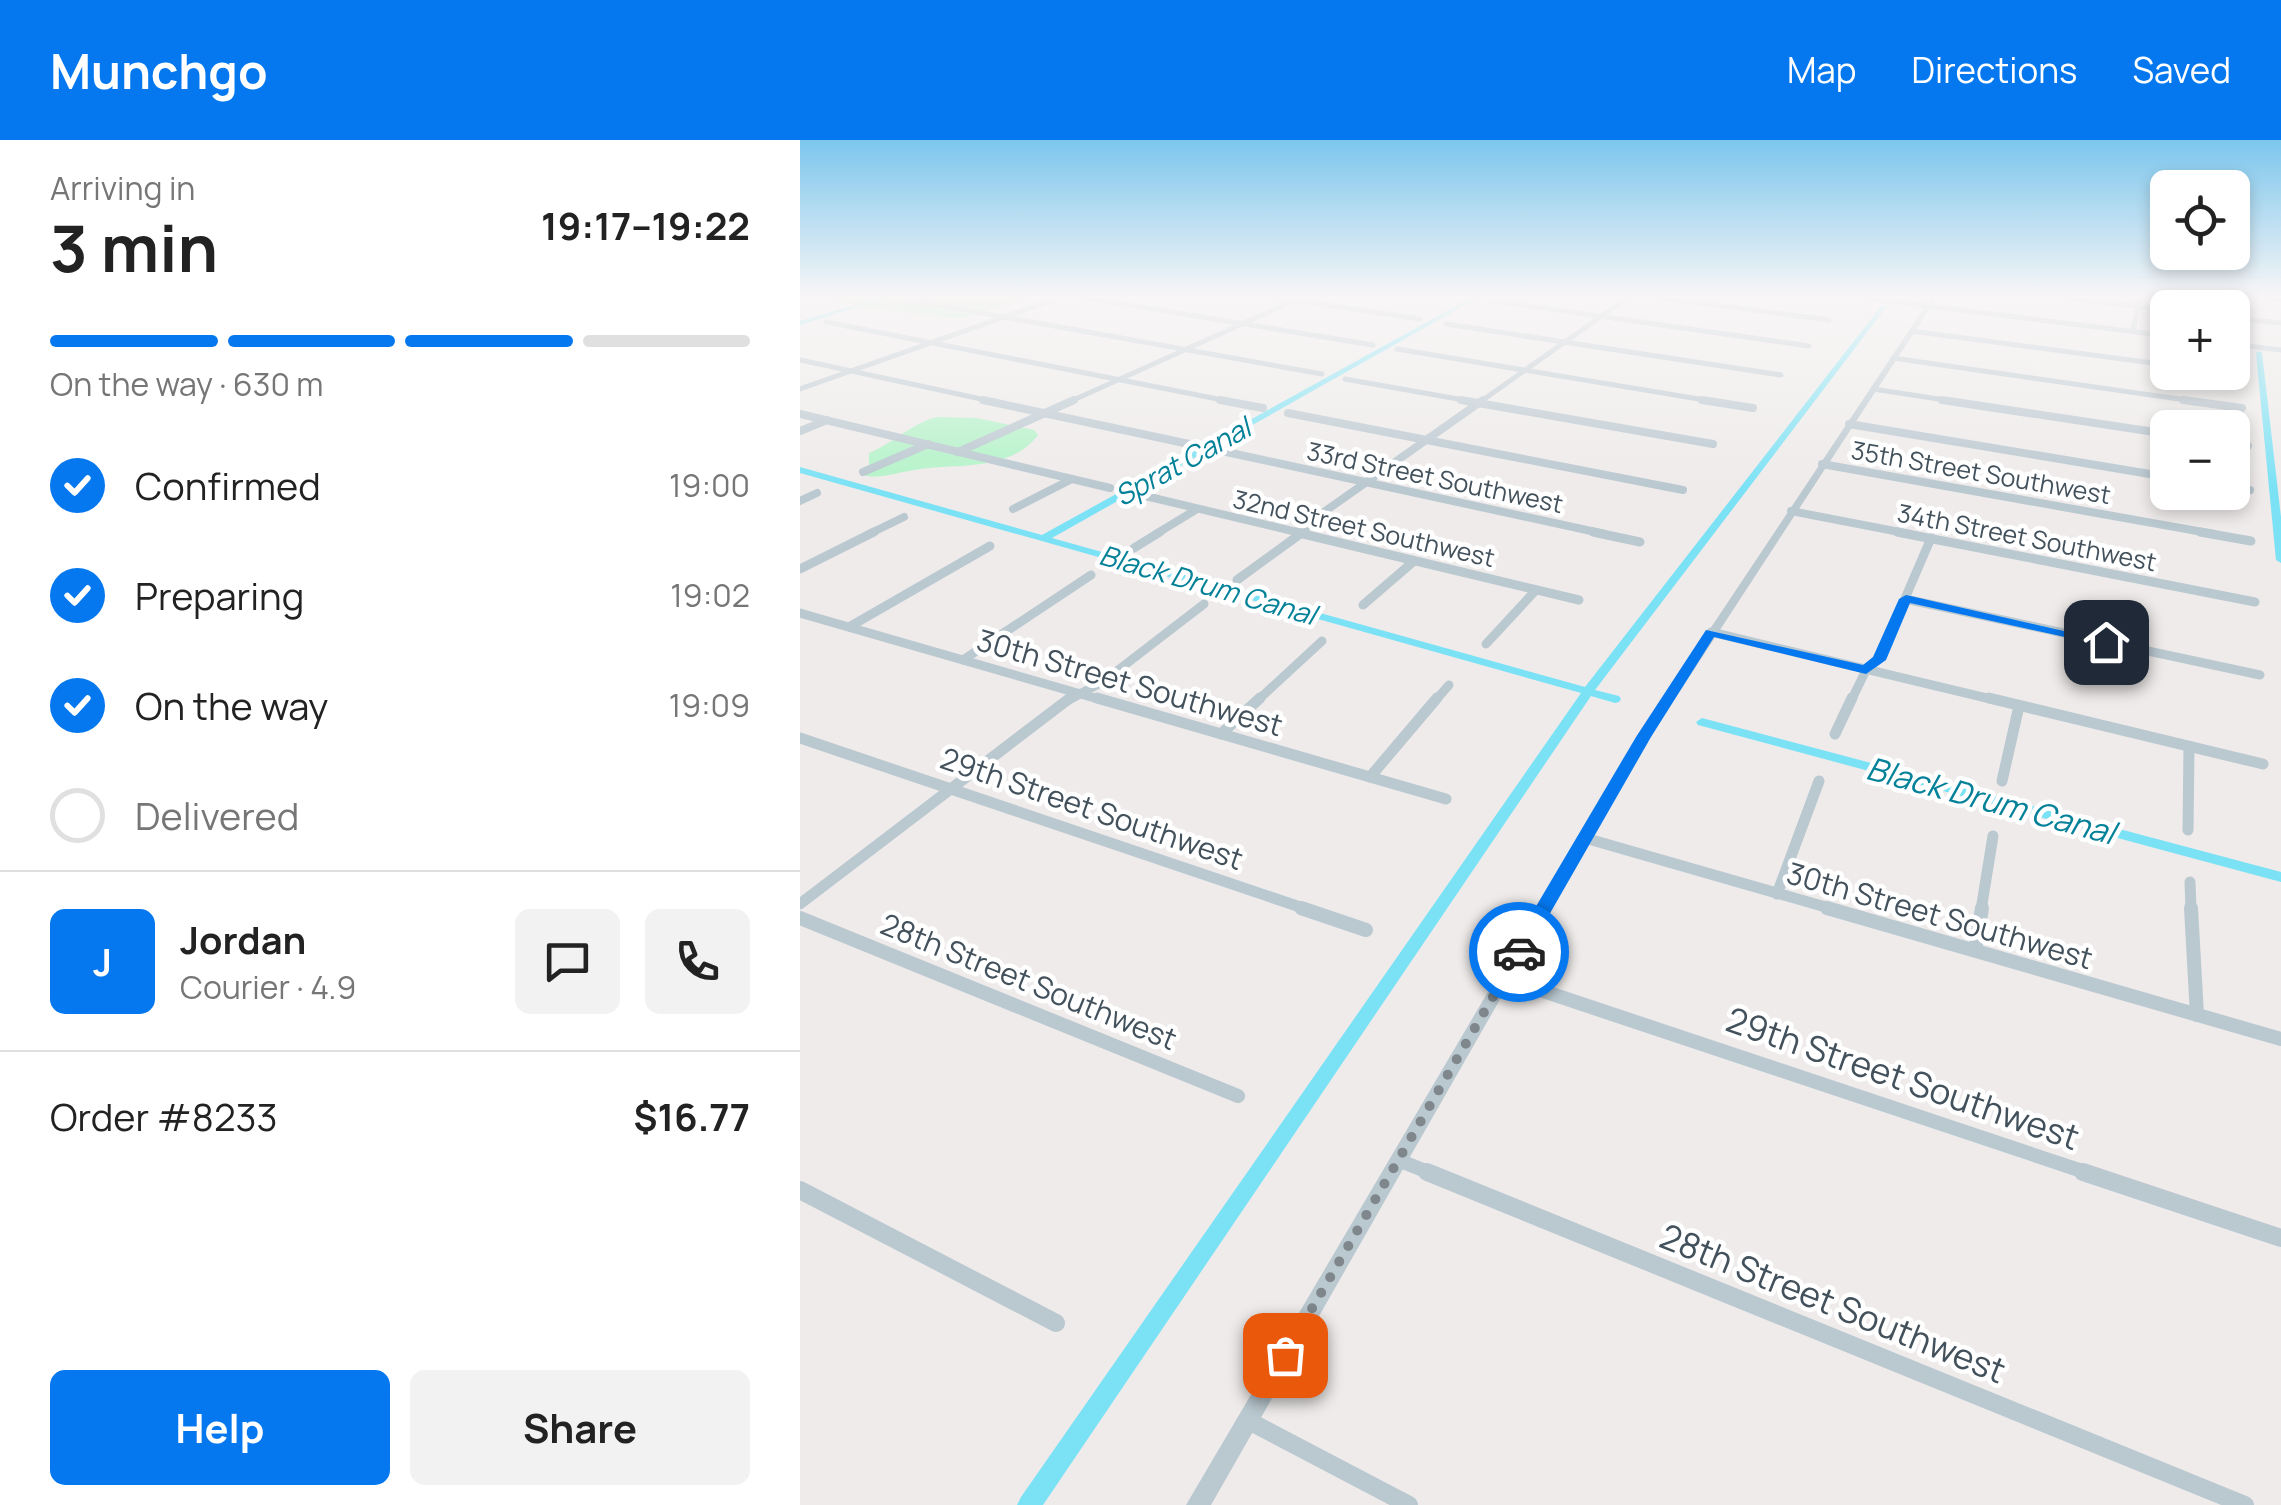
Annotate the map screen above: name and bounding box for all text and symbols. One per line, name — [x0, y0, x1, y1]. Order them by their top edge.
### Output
text: Munchgo — [50, 38, 268, 103]
text: Map — [1787, 46, 1857, 94]
text: Directions — [1912, 46, 2077, 94]
text: Saved — [2132, 46, 2231, 94]
text: Arriving in — [50, 166, 195, 210]
map controls — [2150, 170, 2250, 510]
button: locate — [2150, 170, 2250, 270]
text: 19:17–19:22 — [541, 199, 750, 251]
text: 3 min — [50, 203, 218, 292]
button: + — [2150, 290, 2250, 390]
text: On the way · 630 m — [50, 362, 323, 406]
water label: Sprat Canal — [1107, 406, 1260, 514]
button: − — [2150, 410, 2250, 510]
street label: 35th Street Southwest — [1849, 432, 2113, 512]
street label: 33rd Street Southwest — [1304, 433, 1566, 521]
icon: check — [50, 458, 105, 513]
text: Confirmed — [135, 459, 321, 511]
text: 19:00 — [669, 463, 750, 507]
street label: 32nd Street Southwest — [1230, 481, 1498, 575]
street label: 34th Street Southwest — [1894, 495, 2160, 579]
water label: Black Drum Canal — [1095, 535, 1324, 634]
icon: check — [50, 568, 105, 623]
text: Preparing — [135, 569, 304, 621]
text: 19:02 — [670, 573, 750, 617]
pin — [2064, 600, 2149, 685]
icon: home — [2079, 615, 2134, 670]
street label: 30th Street Southwest — [972, 619, 1288, 745]
icon: check — [50, 678, 105, 733]
text: On the way — [135, 679, 328, 731]
text: 19:09 — [669, 683, 750, 727]
street label: 29th Street Southwest — [935, 737, 1249, 879]
water label: Black Drum Canal — [1862, 746, 2123, 855]
text: Delivered — [135, 789, 299, 841]
street label: 30th Street Southwest — [1782, 852, 2098, 978]
courier — [1469, 902, 1569, 1002]
street label: 28th Street Southwest — [875, 903, 1183, 1059]
button: chat — [515, 909, 620, 1014]
button: phone — [645, 909, 750, 1014]
text: Jordan — [180, 913, 306, 965]
icon: car — [1492, 925, 1547, 980]
text: J — [93, 935, 112, 987]
text: Courier · 4.9 — [180, 965, 356, 1009]
street label: 29th Street Southwest — [1720, 995, 2086, 1161]
text: Order #8233 — [50, 1090, 278, 1142]
text: $16.77 — [634, 1090, 750, 1142]
street label: 28th Street Southwest — [1653, 1212, 2013, 1394]
pin — [1243, 1313, 1328, 1398]
icon: bag — [1258, 1328, 1313, 1383]
button: Help — [50, 1370, 390, 1485]
button: Share — [410, 1370, 750, 1485]

